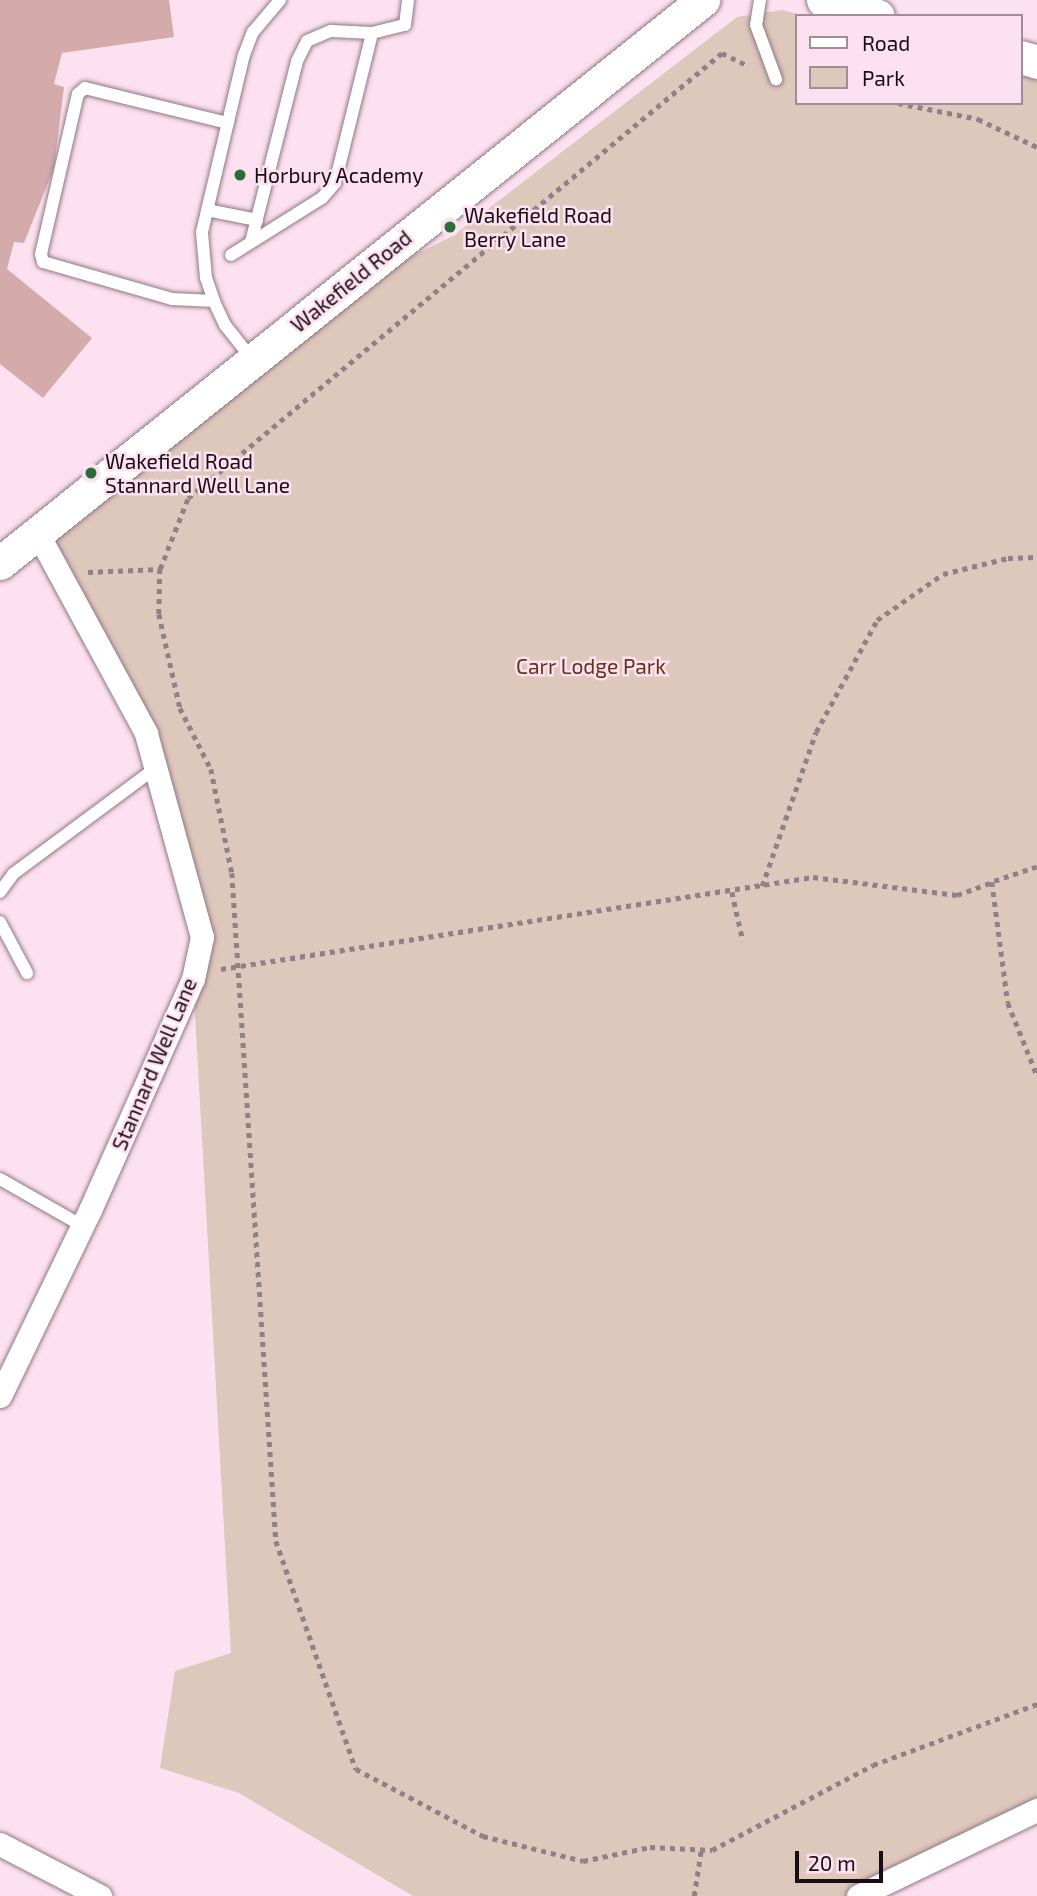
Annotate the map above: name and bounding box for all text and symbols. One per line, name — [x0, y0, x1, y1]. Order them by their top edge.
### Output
legend — [796, 14, 1023, 105]
text: Road — [862, 30, 910, 55]
text: Park — [862, 65, 905, 90]
place label: Horbury Academy — [254, 162, 424, 188]
marker: Horbury Academy — [232, 167, 248, 183]
place label: Wakefield Road Berry Lane — [464, 202, 612, 252]
marker: Wakefield Road Berry Lane — [442, 219, 458, 235]
street label: Wakefield Road — [286, 225, 416, 337]
place label: Wakefield Road Stannard Well Lane — [105, 448, 291, 498]
marker: Wakefield Road Stannard Well Lane — [83, 465, 99, 481]
park label: Carr Lodge Park — [516, 653, 666, 679]
street label: Stannard Well Lane — [106, 974, 202, 1154]
scale bar — [799, 1836, 886, 1880]
text: 20 m — [808, 1850, 856, 1875]

